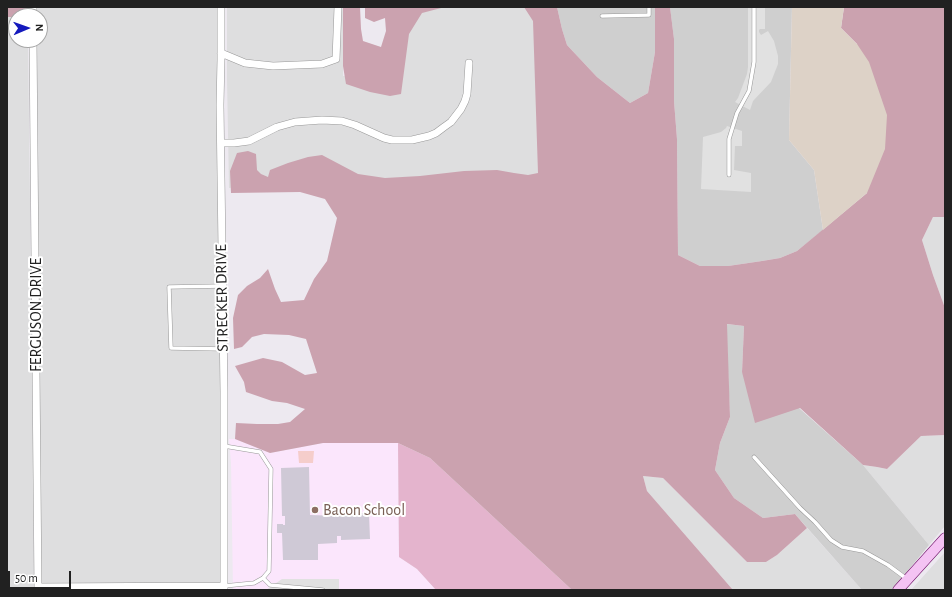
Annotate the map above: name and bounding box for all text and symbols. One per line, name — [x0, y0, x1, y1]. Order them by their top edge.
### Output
north arrow — [8, 8, 48, 48]
text: N — [34, 24, 45, 32]
street label: STRECKER DRIVE — [211, 244, 233, 352]
street label: FERGUSON DRIVE — [26, 258, 46, 372]
place label: Bacon School — [323, 500, 405, 520]
marker: Bacon School — [310, 505, 320, 515]
scale bar — [10, 563, 73, 589]
text: 50 m — [15, 572, 38, 584]

